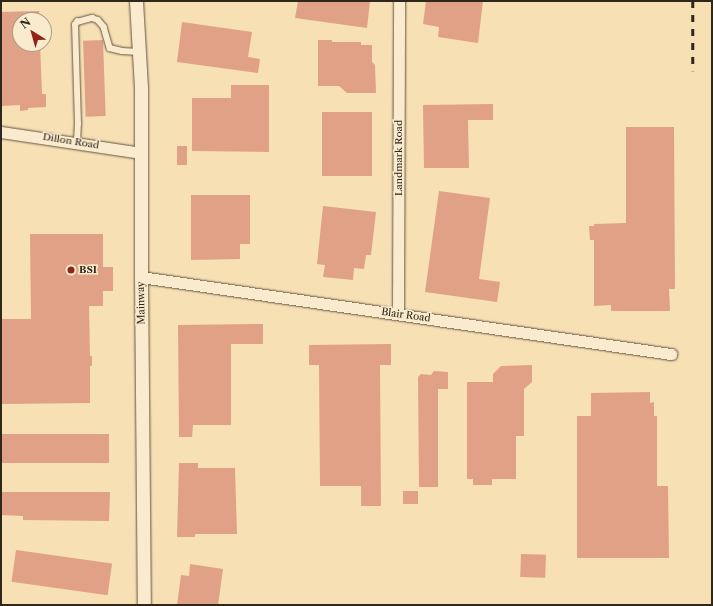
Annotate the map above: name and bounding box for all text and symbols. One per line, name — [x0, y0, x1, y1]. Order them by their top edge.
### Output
north arrow — [12, 12, 52, 52]
text: N — [17, 15, 33, 32]
street label: Landmark Road — [393, 120, 405, 196]
street label: Dillon Road — [42, 131, 100, 151]
place label: BSI — [79, 264, 97, 276]
marker: BSI — [66, 265, 76, 275]
street label: Mainway — [135, 281, 147, 325]
street label: Blair Road — [380, 306, 432, 324]

